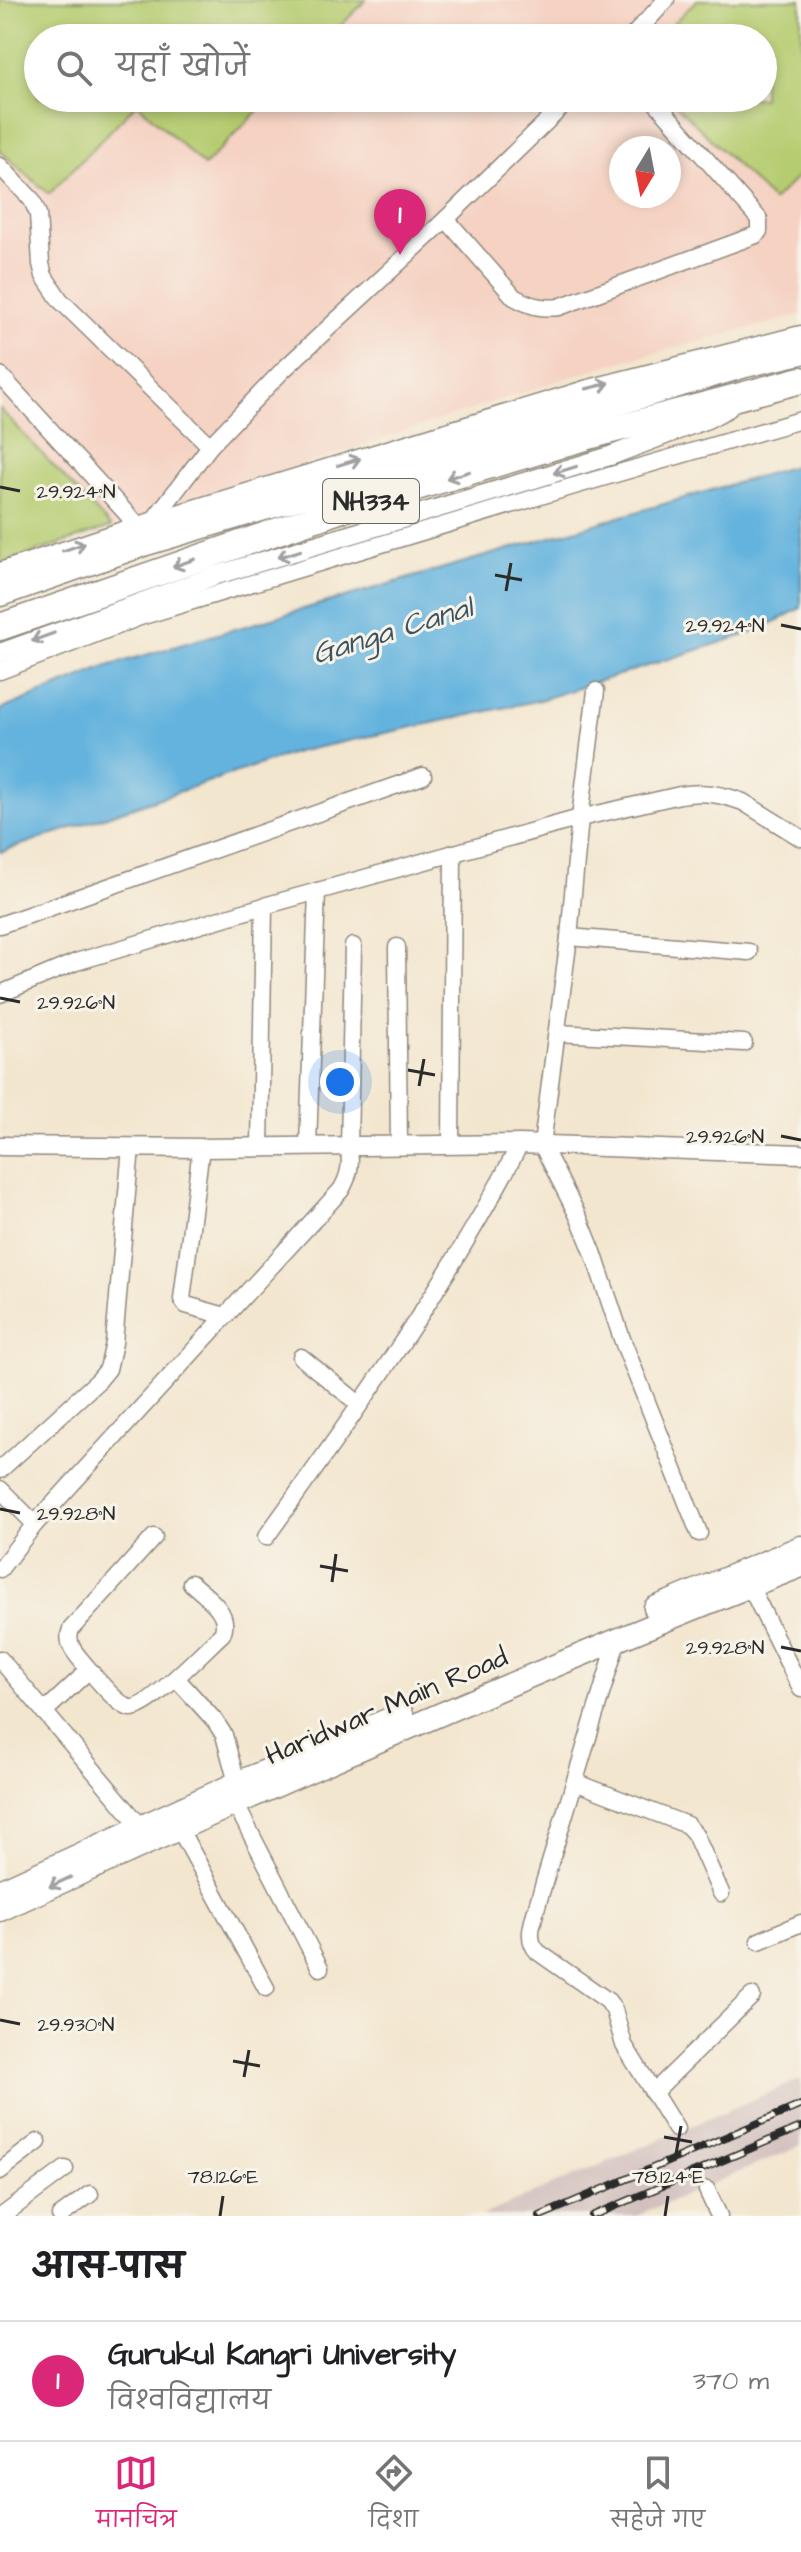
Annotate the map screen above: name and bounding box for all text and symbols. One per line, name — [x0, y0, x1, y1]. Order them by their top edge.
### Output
search box — [24, 24, 777, 112]
icon: search — [52, 46, 96, 90]
text: यहाँ खोजें — [116, 46, 249, 88]
north arrow — [609, 136, 681, 208]
pin: 1 — [374, 189, 426, 255]
one-way arrow — [584, 378, 610, 393]
one-way arrow — [336, 453, 361, 468]
one-way arrow — [552, 463, 578, 478]
one-way arrow — [445, 468, 471, 483]
text: 29.924°N — [36, 478, 116, 506]
road number: NH334 — [323, 479, 419, 523]
one-way arrow — [61, 539, 86, 554]
one-way arrow — [277, 547, 303, 562]
one-way arrow — [172, 557, 197, 572]
water label: Ganga Canal — [307, 586, 481, 676]
text: 29.924°N — [685, 612, 765, 640]
one-way arrow — [31, 631, 56, 646]
text: 29.926°N — [37, 989, 115, 1017]
your location — [320, 1062, 360, 1102]
text: 29.926°N — [686, 1123, 764, 1151]
text: 29.928°N — [37, 1500, 115, 1528]
text: 29.928°N — [686, 1634, 764, 1662]
street label: Haridwar Main Road — [259, 1638, 514, 1775]
one-way arrow — [48, 1875, 72, 1890]
text: 29.930°N — [38, 2011, 114, 2039]
text: 78.126°E — [188, 2163, 259, 2191]
text: 78.124°E — [632, 2163, 704, 2191]
text: आस-पास — [32, 2243, 184, 2291]
text: Gurukul Kangri University — [108, 2334, 456, 2376]
text: 1 — [56, 2363, 60, 2399]
text: 370 m — [693, 2363, 769, 2399]
text: विश्वविद्यालय — [108, 2383, 271, 2419]
tab: मानचित्र — [96, 2451, 177, 2544]
tab: दिशा — [369, 2451, 419, 2544]
tab: सहेजे गए — [610, 2451, 705, 2544]

